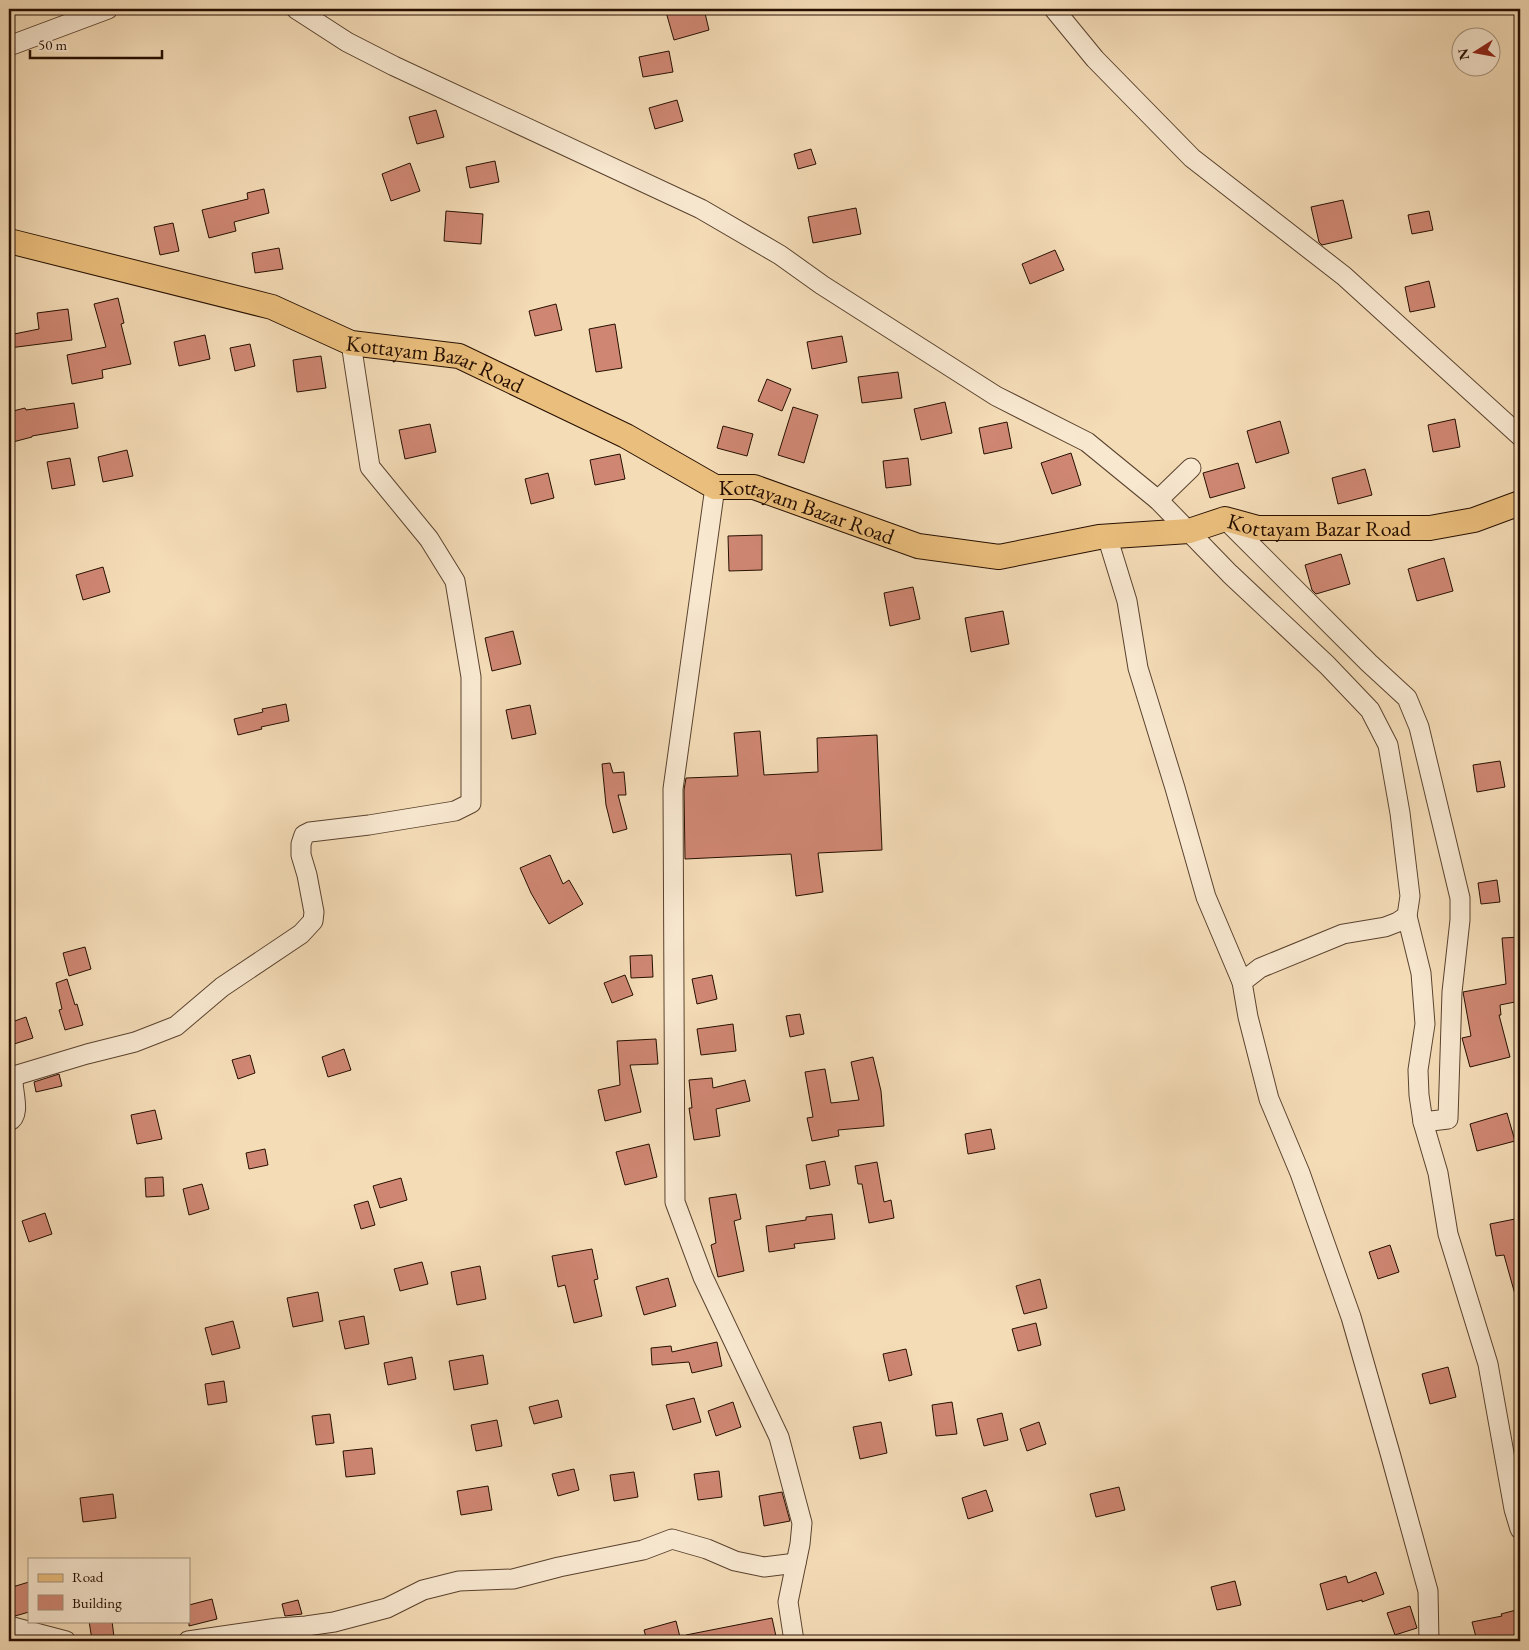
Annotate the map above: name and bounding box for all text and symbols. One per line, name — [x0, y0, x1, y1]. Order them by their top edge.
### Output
scale bar — [30, 28, 162, 60]
north arrow — [1452, 28, 1502, 78]
text: 50 m — [38, 35, 67, 54]
text: N — [1453, 47, 1473, 62]
street label: Kottayam Bazar Road — [344, 328, 529, 400]
street label: Kottayam Bazar Road — [718, 472, 899, 551]
street label: Kottayam Bazar Road — [1224, 506, 1412, 543]
legend — [28, 1558, 190, 1622]
text: Road — [72, 1567, 104, 1586]
text: Building — [72, 1593, 122, 1612]

